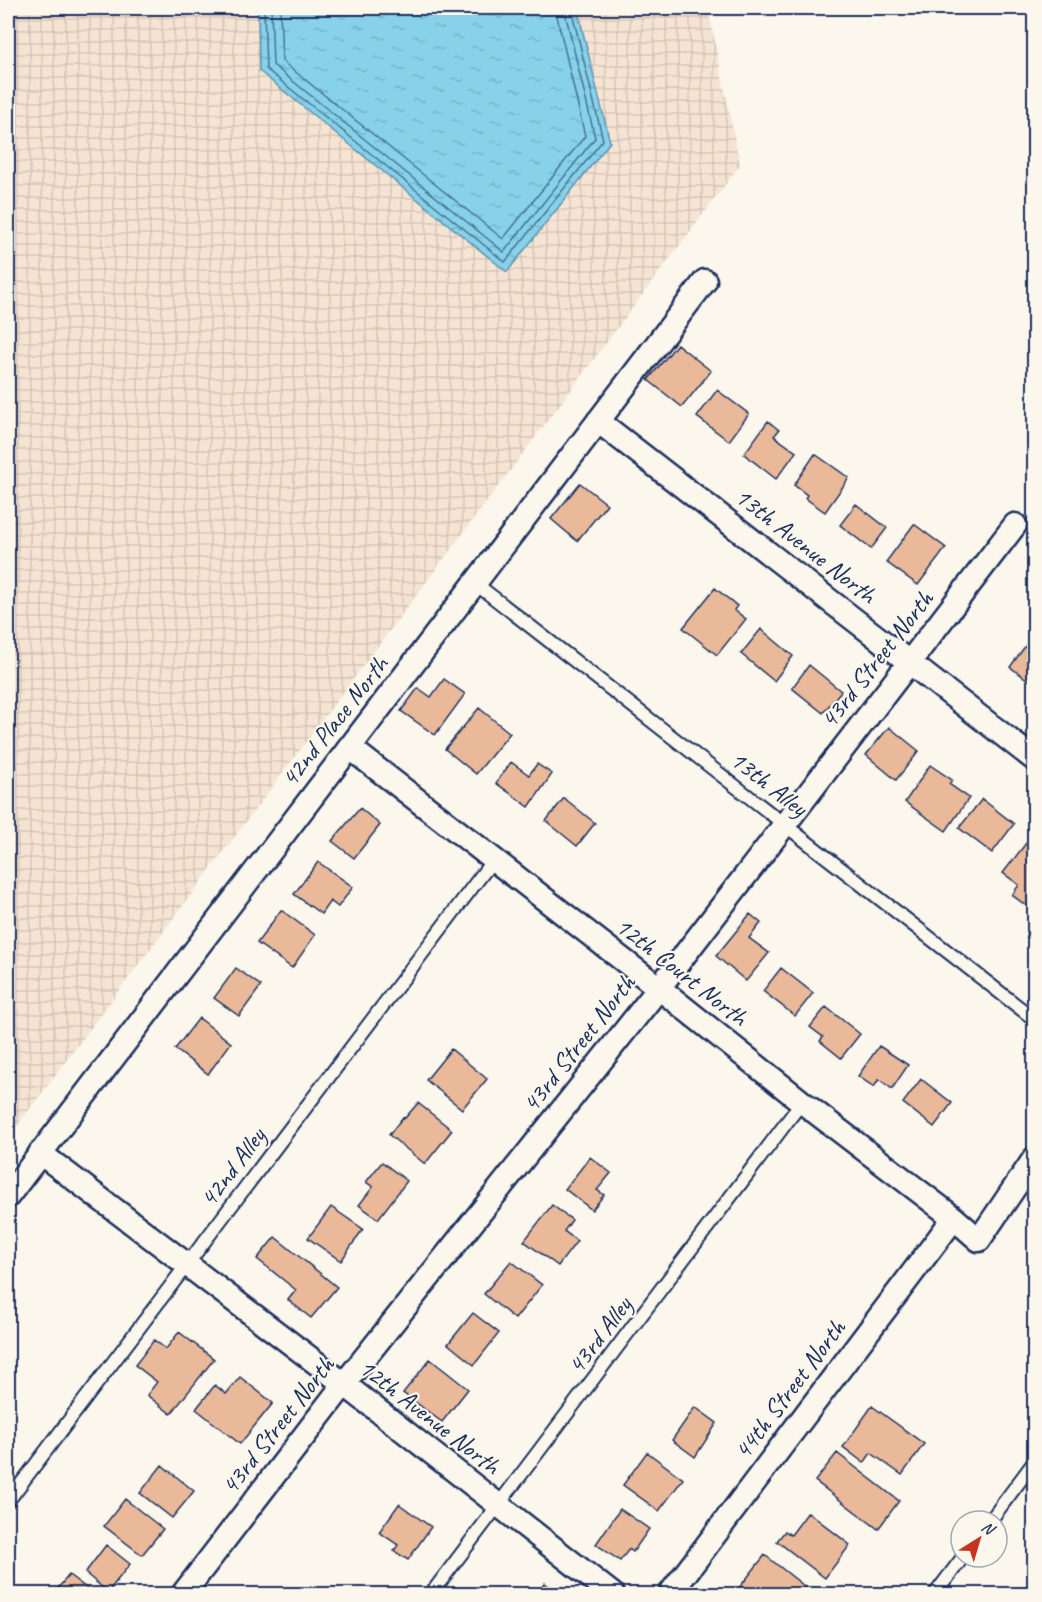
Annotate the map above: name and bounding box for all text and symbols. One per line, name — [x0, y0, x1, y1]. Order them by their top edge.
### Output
street label: 13th Avenue North — [728, 480, 885, 612]
street label: 43rd Street North — [812, 583, 941, 735]
street label: 42nd Place North — [273, 648, 397, 793]
street label: 13th Alley — [723, 743, 816, 825]
street label: 12th Court North — [609, 909, 756, 1035]
street label: 43rd Street North — [514, 967, 643, 1119]
street label: 42nd Alley — [192, 1119, 274, 1213]
street label: 43rd Alley — [560, 1288, 640, 1381]
street label: 44th Street North — [726, 1312, 854, 1466]
street label: 43rd Street North — [213, 1349, 342, 1501]
street label: 12th Avenue North — [352, 1351, 509, 1483]
north arrow — [949, 1509, 1009, 1569]
text: N — [977, 1517, 1000, 1541]

